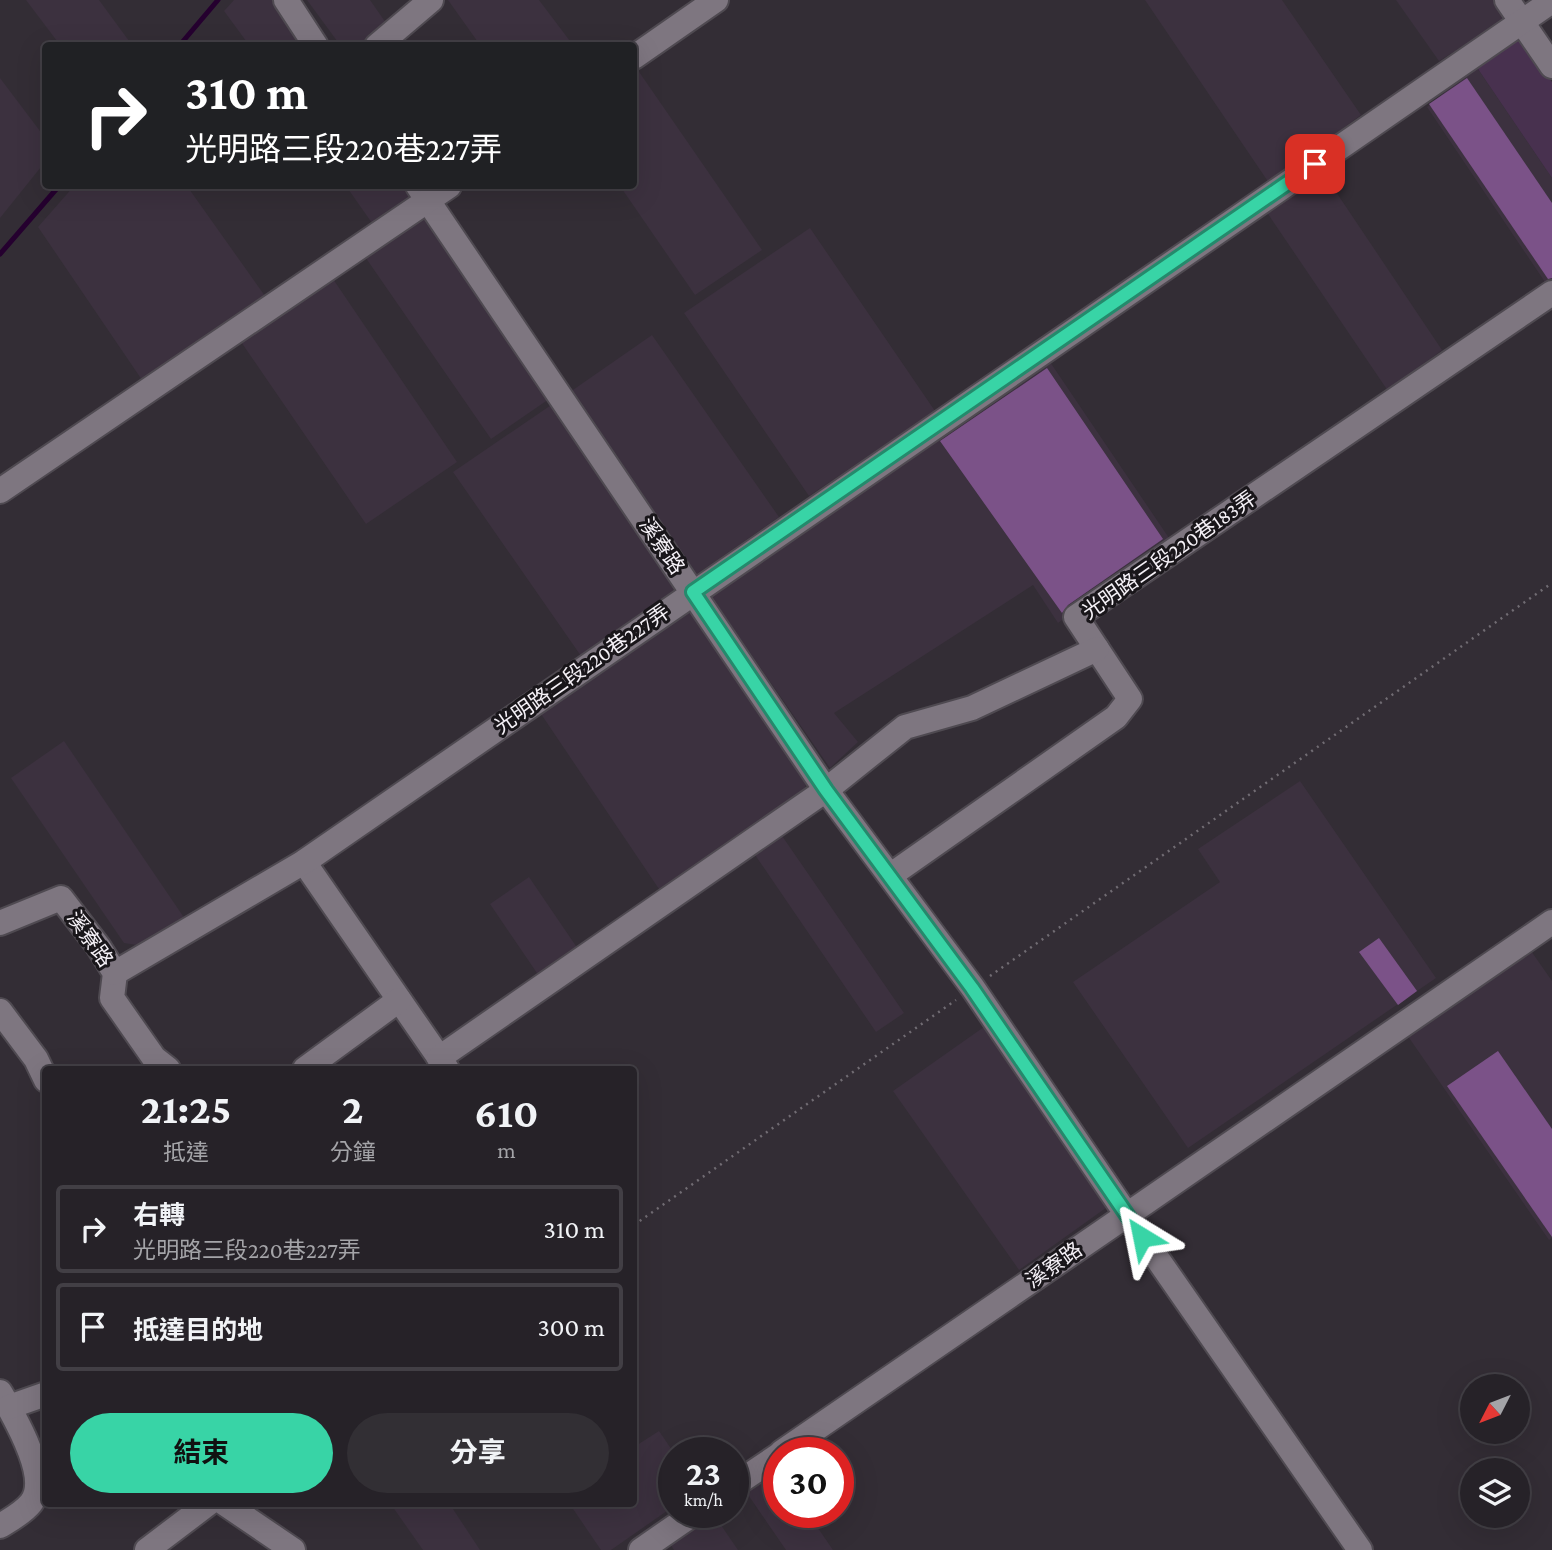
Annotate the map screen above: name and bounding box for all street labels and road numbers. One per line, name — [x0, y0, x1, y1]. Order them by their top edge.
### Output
street label: 光明路三段220巷183弄 — [1077, 486, 1261, 624]
street label: 溪寮路 — [634, 513, 690, 579]
street label: 光明路三段220巷227弄 — [490, 599, 674, 739]
street label: 溪寮路 — [62, 906, 118, 972]
street label: 溪寮路 — [1021, 1237, 1087, 1293]

